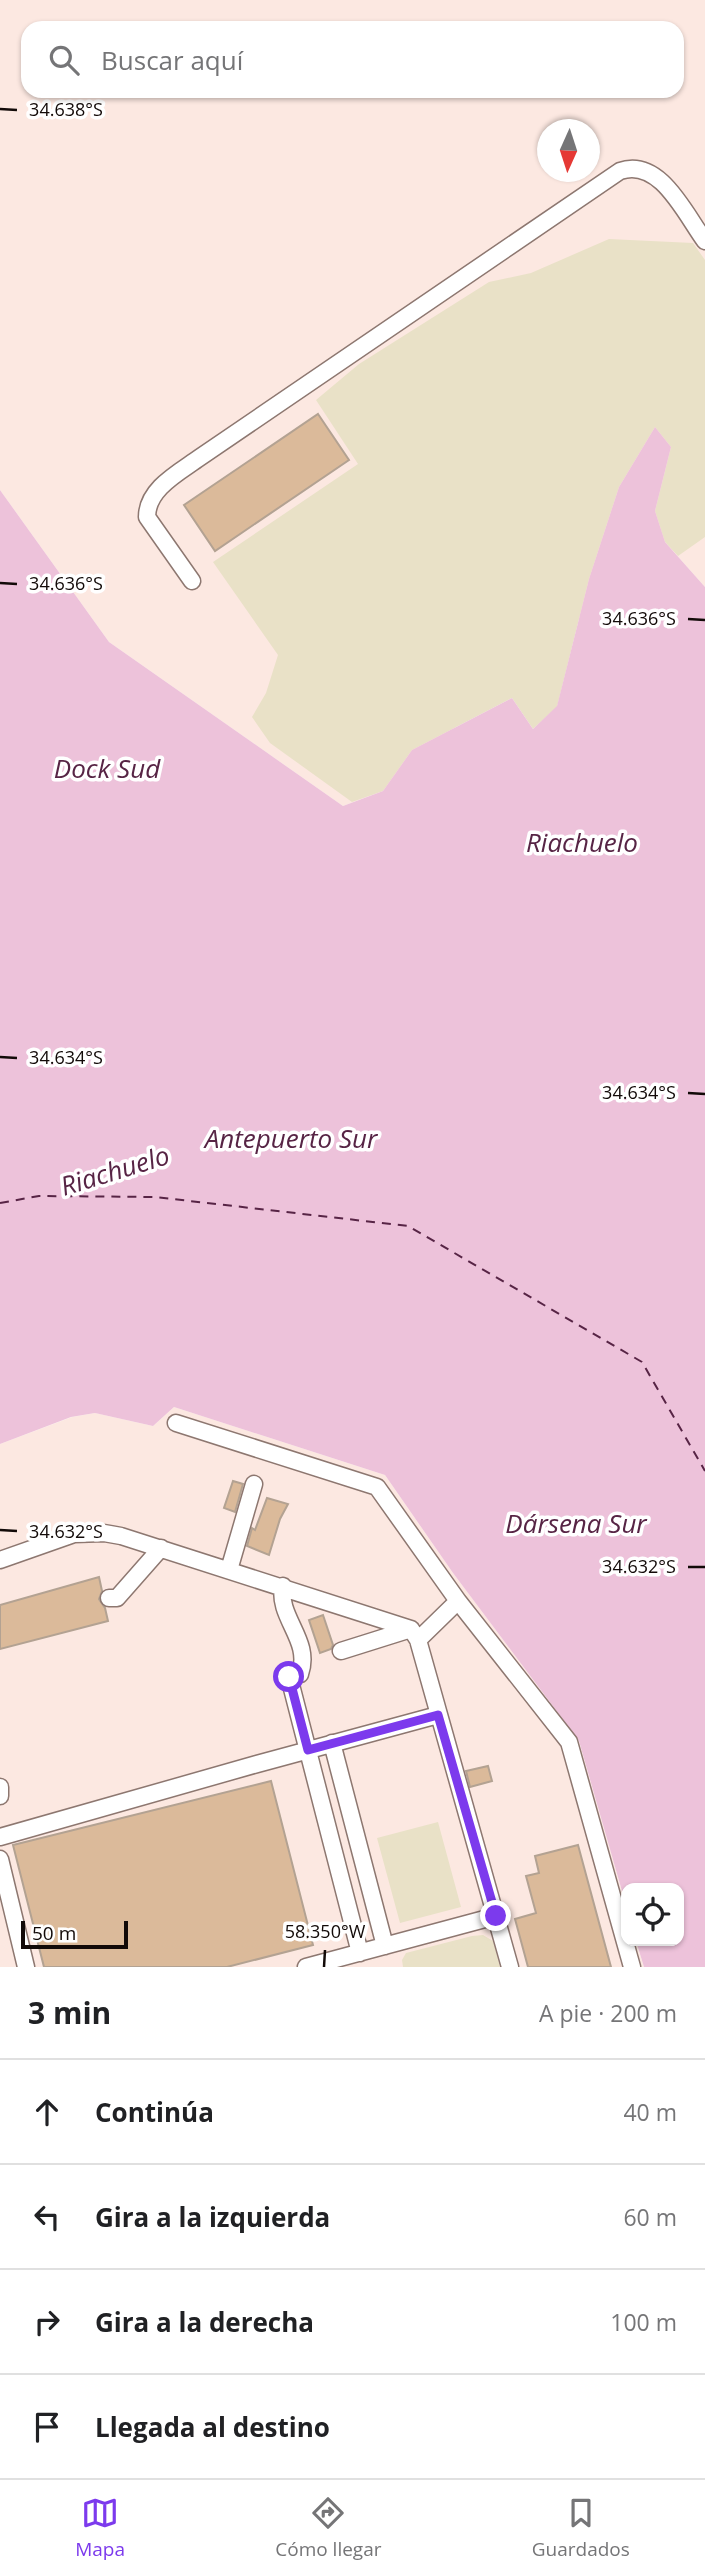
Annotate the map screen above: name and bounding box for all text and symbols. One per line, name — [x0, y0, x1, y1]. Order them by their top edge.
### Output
search box — [21, 21, 684, 98]
icon: search — [45, 41, 83, 79]
text: Buscar aquí — [101, 42, 243, 78]
text: 34.638°S — [29, 97, 103, 121]
north arrow — [537, 119, 600, 182]
text: 34.636°S — [29, 571, 103, 595]
text: 34.636°S — [602, 606, 676, 630]
water label: Dock Sud — [54, 750, 161, 786]
water label: Riachuelo — [526, 824, 638, 860]
text: 34.634°S — [29, 1045, 103, 1069]
text: 34.634°S — [602, 1080, 676, 1104]
water label: Antepuerto Sur — [203, 1120, 379, 1156]
water label: Riachuelo — [56, 1136, 174, 1204]
water label: Dársena Sur — [505, 1505, 648, 1541]
text: 34.632°S — [29, 1519, 103, 1543]
text: 34.632°S — [602, 1554, 676, 1578]
route start — [273, 1661, 304, 1692]
map controls — [621, 1883, 684, 1946]
button: locate — [621, 1883, 684, 1946]
route end — [480, 1900, 511, 1931]
scale bar — [21, 1918, 128, 1950]
text: 58.350°W — [285, 1919, 366, 1943]
text: 50 m — [32, 1920, 76, 1946]
text: 3 min — [28, 1992, 111, 2033]
text: A pie · 200 m — [539, 1997, 677, 2029]
icon: ahead — [28, 2093, 66, 2131]
text: Continúa — [95, 2094, 214, 2130]
text: 40 m — [623, 2096, 677, 2128]
icon: left — [28, 2198, 66, 2236]
text: Gira a la izquierda — [95, 2199, 330, 2235]
text: 60 m — [623, 2201, 677, 2233]
icon: right — [28, 2303, 66, 2341]
text: Gira a la derecha — [95, 2304, 314, 2340]
text: 100 m — [610, 2306, 677, 2338]
icon: arrive — [28, 2408, 66, 2446]
text: Llegada al destino — [95, 2409, 330, 2445]
tab: Mapa — [75, 2494, 125, 2562]
tab: Cómo llegar — [275, 2494, 382, 2562]
tab: Guardados — [532, 2494, 630, 2562]

